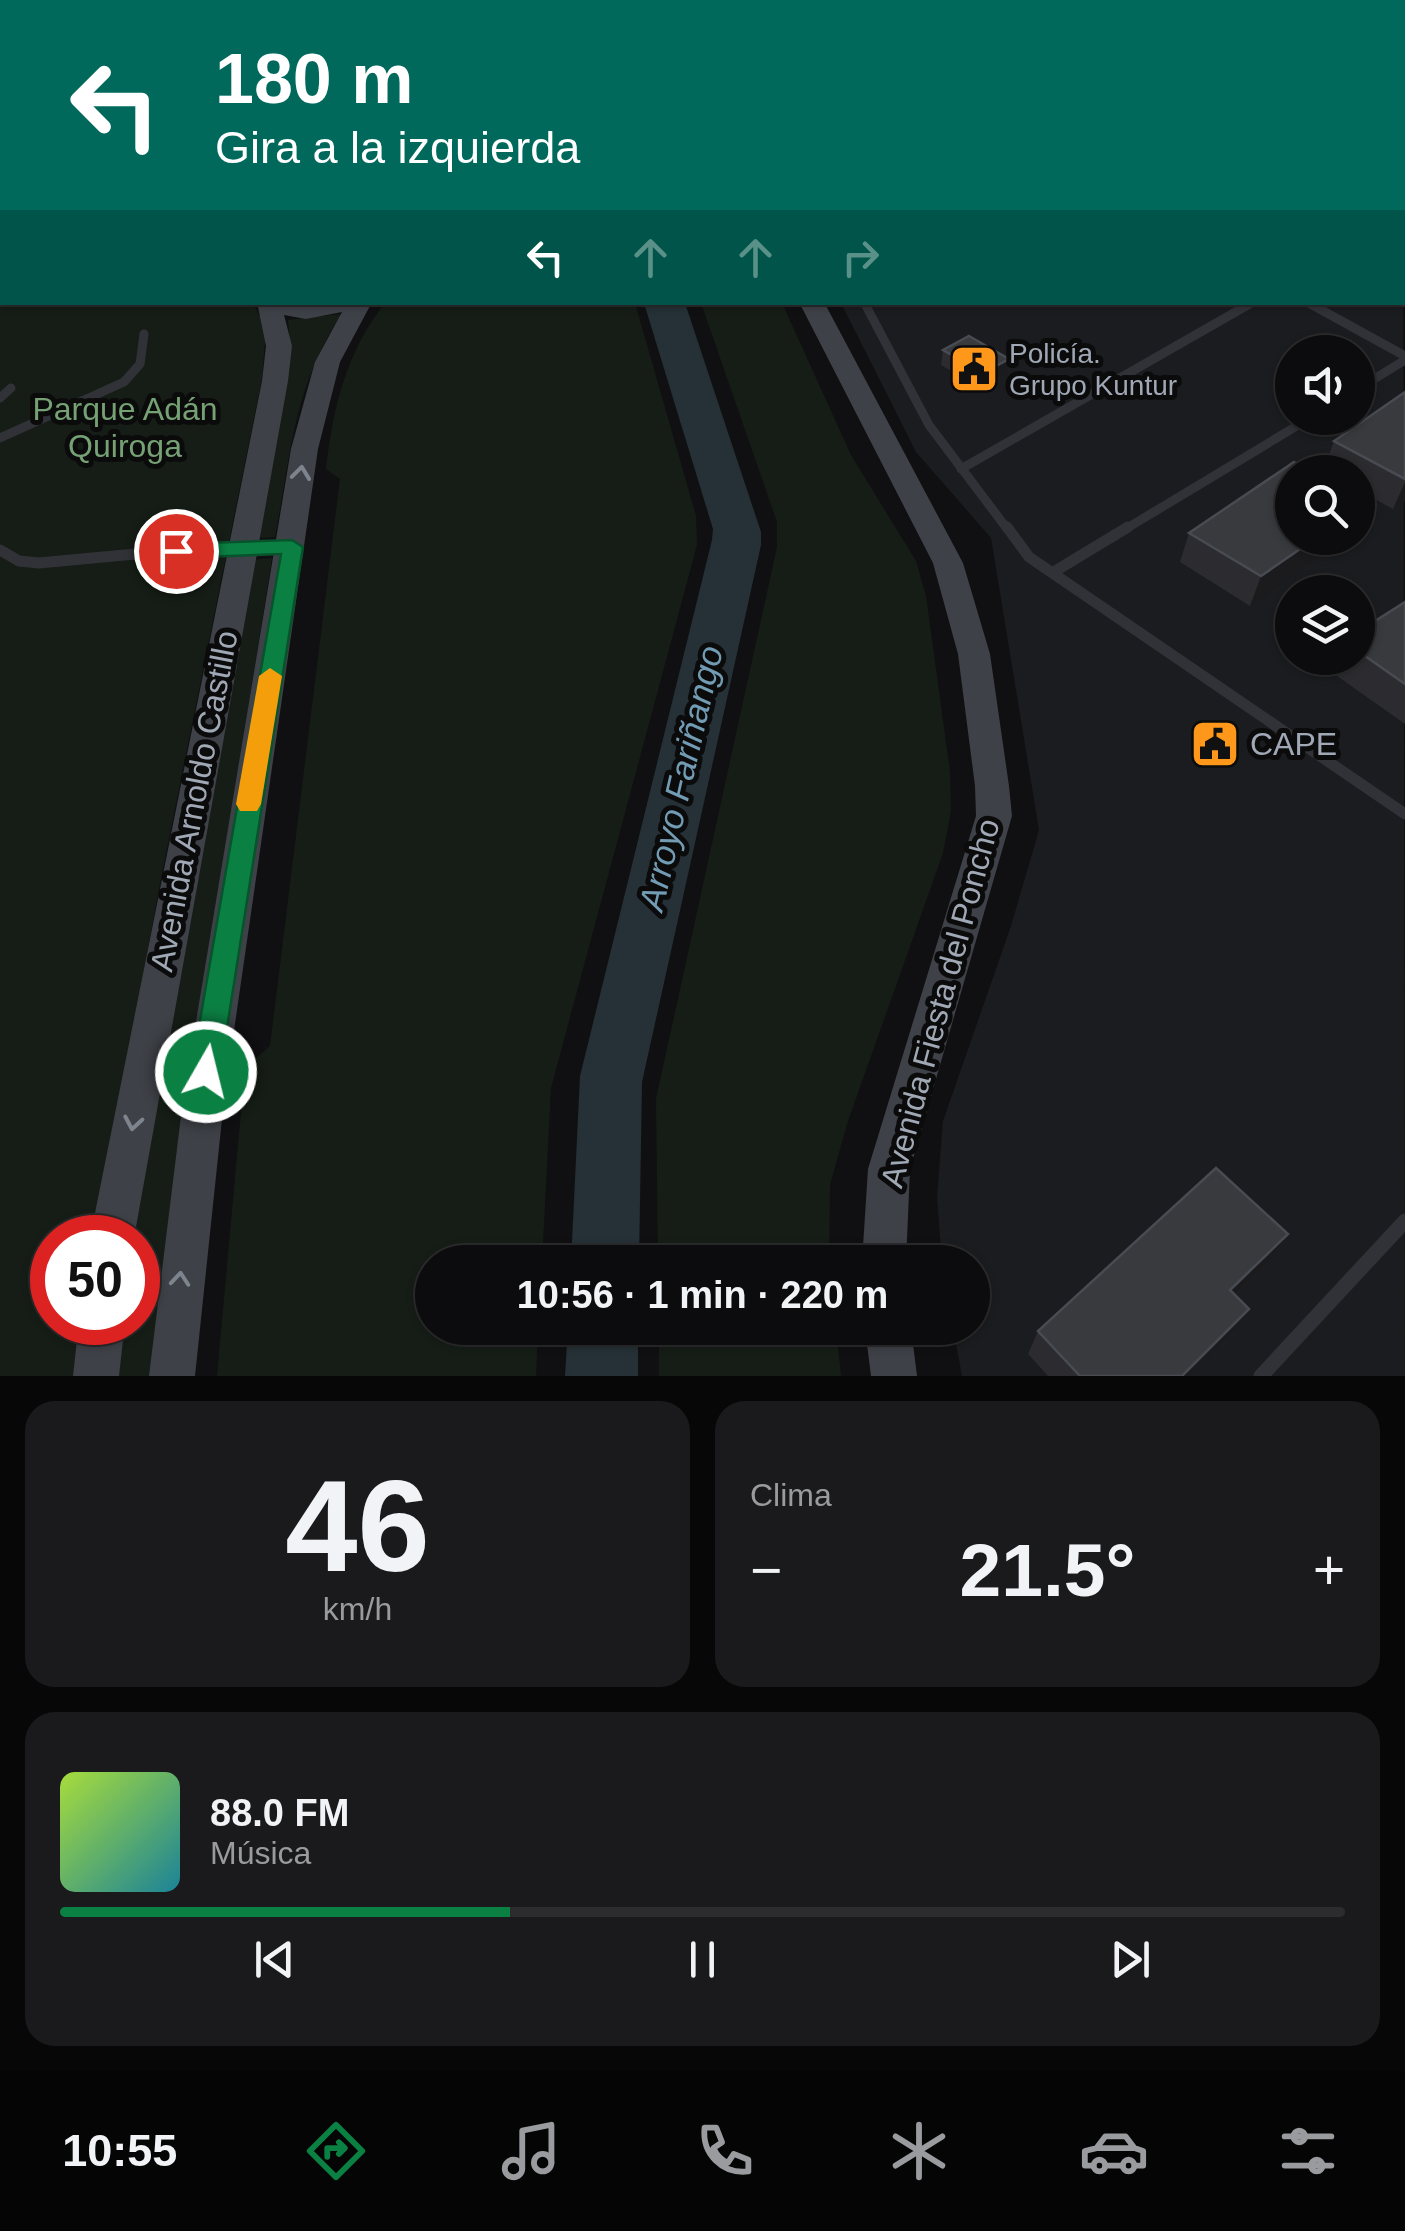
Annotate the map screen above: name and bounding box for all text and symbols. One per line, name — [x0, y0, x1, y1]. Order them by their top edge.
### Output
icon: left — [50, 40, 180, 170]
text: 180 m — [215, 40, 413, 118]
text: Gira a la izquierda — [215, 122, 580, 173]
icon: left — [518, 230, 573, 285]
icon: ahead — [623, 230, 678, 285]
icon: ahead — [728, 230, 783, 285]
icon: right — [833, 230, 888, 285]
map controls — [1275, 335, 1375, 675]
button: sound — [1275, 335, 1375, 435]
place label: Policía. Grupo Kuntur — [1009, 338, 1177, 401]
public building icon: Policía. Grupo Kuntur — [948, 343, 1000, 395]
park label: Parque Adán Quiroga — [32, 391, 218, 464]
button: search — [1275, 455, 1375, 555]
one-way arrow — [290, 465, 311, 481]
pin — [134, 509, 219, 594]
icon: arrive — [149, 524, 204, 579]
button: layers — [1275, 575, 1375, 675]
street label: Avenida Arnoldo Castillo — [143, 628, 245, 974]
water label: Arroyo Fariñango — [631, 642, 730, 916]
public building icon: CAPE — [1189, 718, 1241, 770]
place label: CAPE — [1250, 726, 1337, 762]
street label: Avenida Fiesta del Poncho — [873, 815, 1007, 1191]
position arrow — [154, 1020, 258, 1124]
one-way arrow — [123, 1115, 144, 1131]
speed limit sign: 50 — [30, 1215, 160, 1345]
one-way arrow — [168, 1270, 190, 1286]
text: 10:56 · 1 min · 220 m — [517, 1274, 888, 1316]
text: 46 — [285, 1453, 430, 1599]
text: Clima — [750, 1477, 832, 1513]
text: 21.5° — [960, 1528, 1135, 1612]
text: − — [750, 1539, 782, 1601]
text: + — [1313, 1539, 1345, 1601]
text: km/h — [323, 1591, 392, 1627]
text: 88.0 FM — [210, 1792, 349, 1834]
text: Música — [210, 1835, 311, 1871]
icon: previous — [247, 1932, 302, 1987]
icon: pause — [675, 1932, 730, 1987]
icon: next — [1103, 1932, 1158, 1987]
icon: directions — [301, 2116, 371, 2186]
icon: music — [496, 2116, 566, 2186]
icon: phone — [690, 2116, 760, 2186]
icon: climate — [884, 2116, 954, 2186]
icon: car — [1079, 2116, 1149, 2186]
icon: filters — [1273, 2116, 1343, 2186]
text: 10:55 — [62, 2125, 177, 2176]

